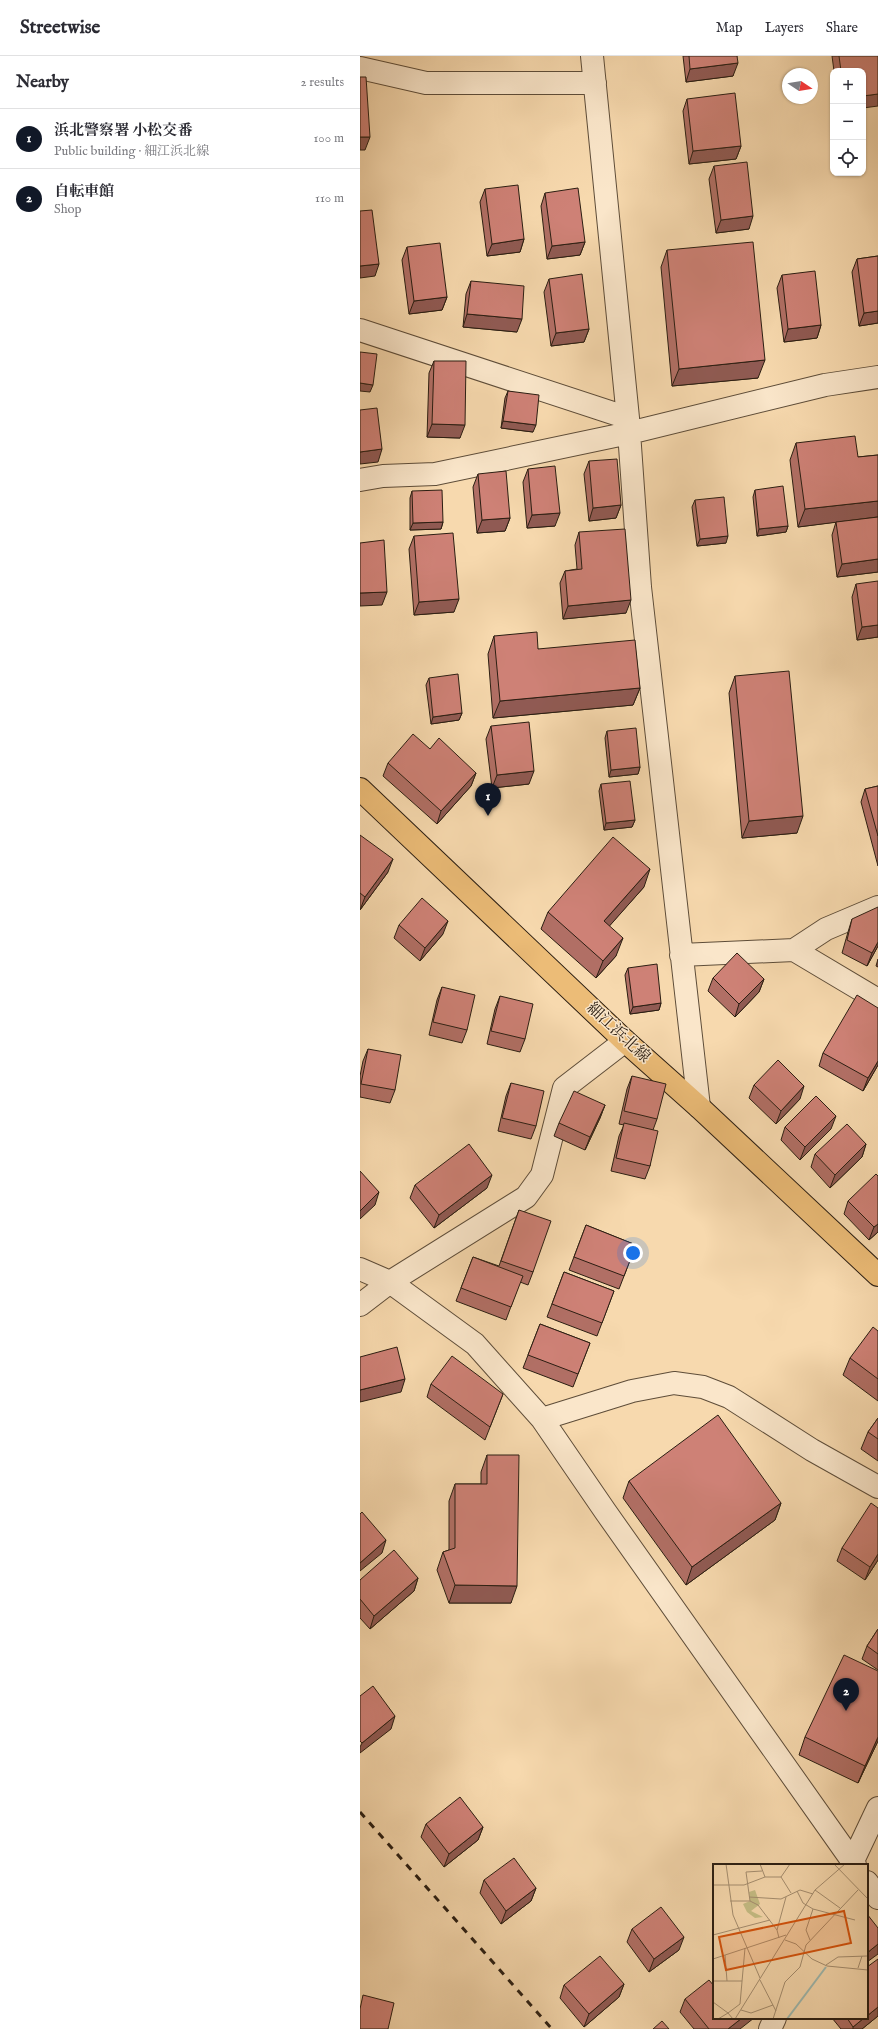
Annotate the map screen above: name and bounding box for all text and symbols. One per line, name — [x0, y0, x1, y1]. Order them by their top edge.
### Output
text: Streetwise — [20, 16, 100, 40]
text: Map — [716, 19, 743, 37]
text: Layers — [765, 19, 804, 37]
text: Share — [826, 19, 858, 37]
north arrow — [782, 68, 818, 104]
map controls — [830, 68, 866, 176]
button: + — [830, 68, 866, 104]
text: Nearby — [16, 72, 69, 93]
text: 2 results — [300, 74, 344, 91]
button: − — [830, 104, 866, 140]
text: 浜北警察署 小松交番 — [54, 121, 192, 140]
text: 1 — [27, 130, 31, 147]
text: 100 m — [314, 130, 344, 147]
button: locate — [830, 140, 866, 176]
text: Public building · 細江浜北線 — [54, 143, 209, 160]
text: 自転車館 — [54, 182, 114, 201]
text: 2 — [26, 190, 32, 207]
text: 110 m — [315, 190, 344, 207]
text: Shop — [54, 201, 82, 218]
pin: 1 — [475, 783, 501, 816]
street label: 細江浜北線 — [582, 998, 654, 1068]
your location — [623, 1243, 643, 1263]
pin: 2 — [833, 1678, 859, 1711]
inset map — [713, 1864, 868, 2019]

